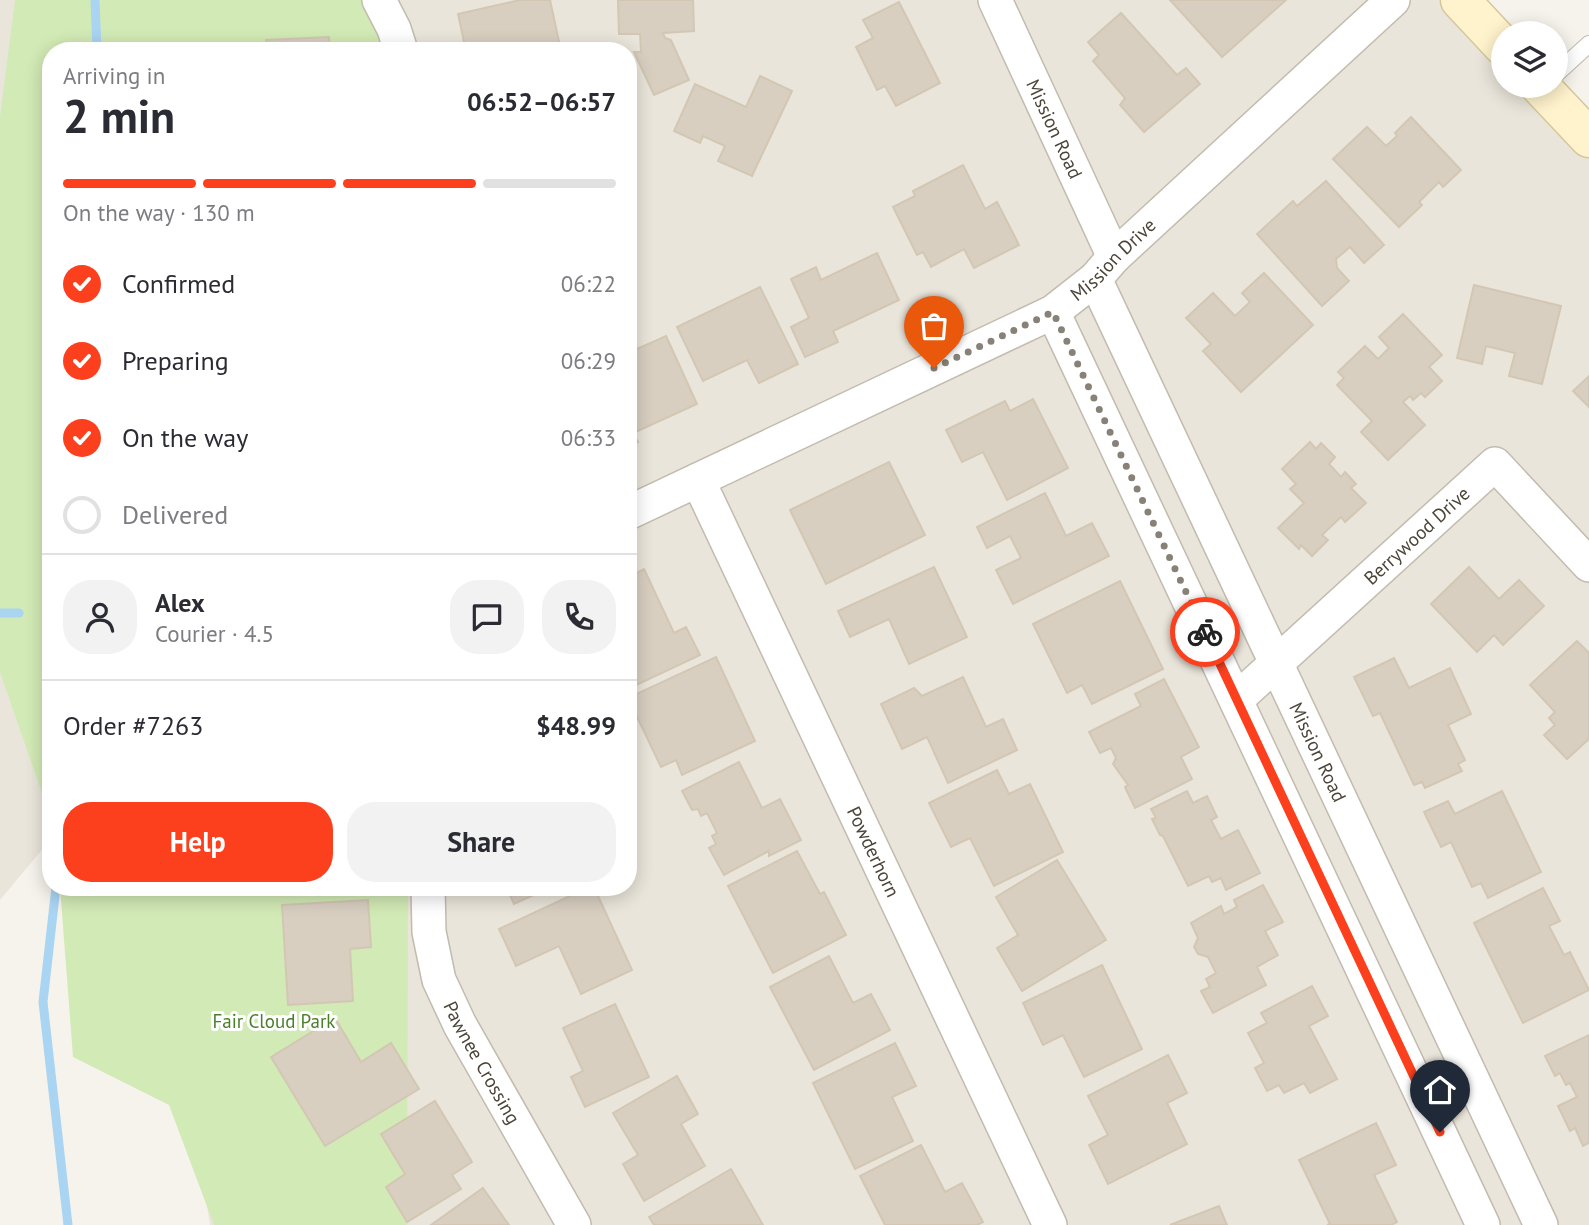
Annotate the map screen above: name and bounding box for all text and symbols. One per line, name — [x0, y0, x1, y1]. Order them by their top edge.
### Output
map controls — [1491, 21, 1568, 98]
button: layers — [1491, 21, 1568, 98]
text: Arriving in — [63, 61, 165, 90]
street label: Mission Road — [1021, 75, 1088, 183]
text: 06:52–06:57 — [467, 85, 616, 118]
text: 2 min — [63, 86, 175, 146]
text: On the way · 130 m — [63, 198, 255, 227]
street label: Mission Drive — [1065, 213, 1160, 306]
icon: check — [63, 265, 101, 303]
text: Confirmed — [122, 267, 235, 300]
text: 06:22 — [561, 269, 616, 298]
pin — [904, 296, 964, 368]
icon: bag — [915, 307, 953, 345]
icon: check — [63, 342, 101, 380]
text: Preparing — [122, 344, 229, 377]
text: 06:29 — [561, 346, 616, 375]
icon: check — [63, 419, 101, 457]
text: On the way — [122, 421, 248, 454]
text: 06:33 — [561, 423, 616, 452]
street label: Berrywood Drive — [1359, 481, 1475, 590]
text: Delivered — [122, 498, 228, 531]
button: person — [63, 580, 137, 654]
button: chat — [450, 580, 524, 654]
button: phone — [542, 580, 616, 654]
text: Alex — [155, 586, 205, 619]
courier — [1170, 597, 1240, 667]
icon: bike — [1186, 613, 1224, 651]
text: Courier · 4.5 — [155, 619, 274, 648]
street label: Mission Road — [1284, 698, 1352, 806]
text: Order #7263 — [63, 709, 203, 742]
text: $48.99 — [536, 709, 616, 742]
button: Help — [63, 802, 333, 882]
button: Share — [347, 802, 616, 882]
street label: Powderhorn — [842, 802, 905, 901]
street label: Pawnee Crossing — [438, 997, 526, 1128]
park label: Fair Cloud Park — [213, 1009, 335, 1033]
pin — [1410, 1060, 1470, 1132]
icon: home — [1421, 1071, 1459, 1109]

